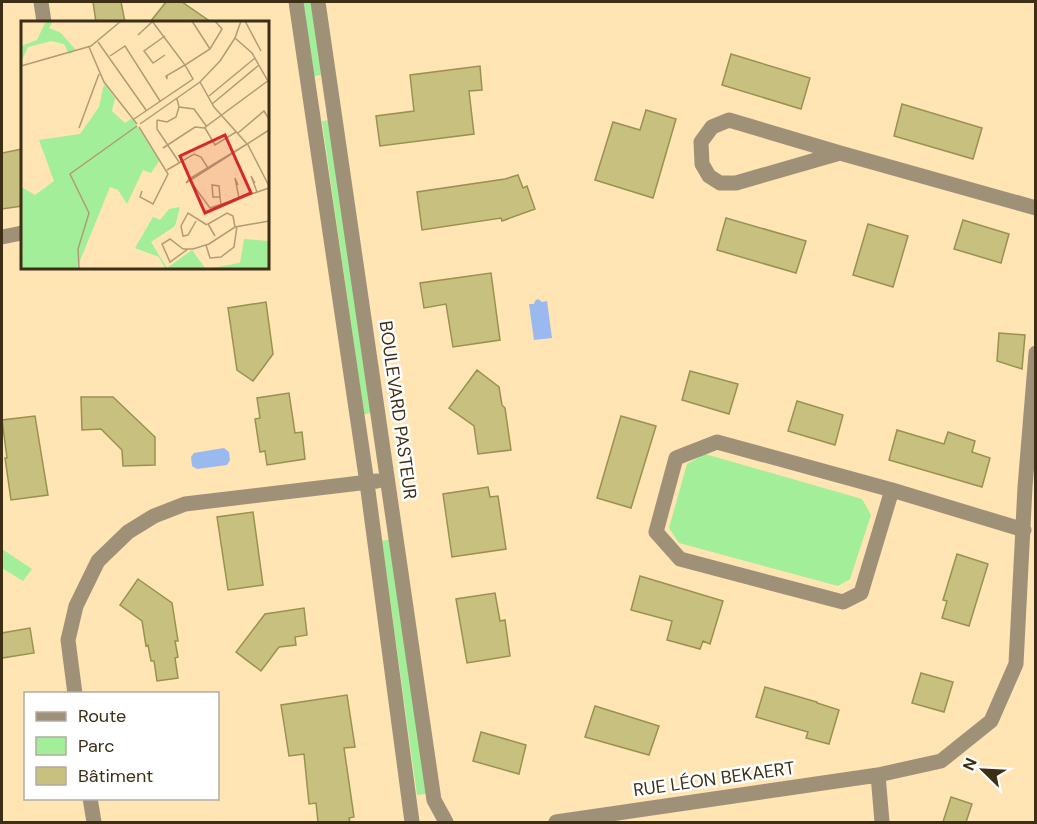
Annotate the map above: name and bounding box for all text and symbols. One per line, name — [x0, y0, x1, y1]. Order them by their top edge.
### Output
inset map — [21, 21, 268, 268]
street label: BOULEVARD PASTEUR — [374, 319, 422, 501]
legend — [24, 692, 219, 800]
text: Route — [78, 704, 126, 728]
text: Parc — [78, 734, 114, 758]
north arrow — [953, 740, 1013, 800]
text: N — [958, 755, 982, 774]
street label: RUE LÉON BEKAERT — [632, 756, 796, 802]
text: Bâtiment — [78, 764, 153, 788]

